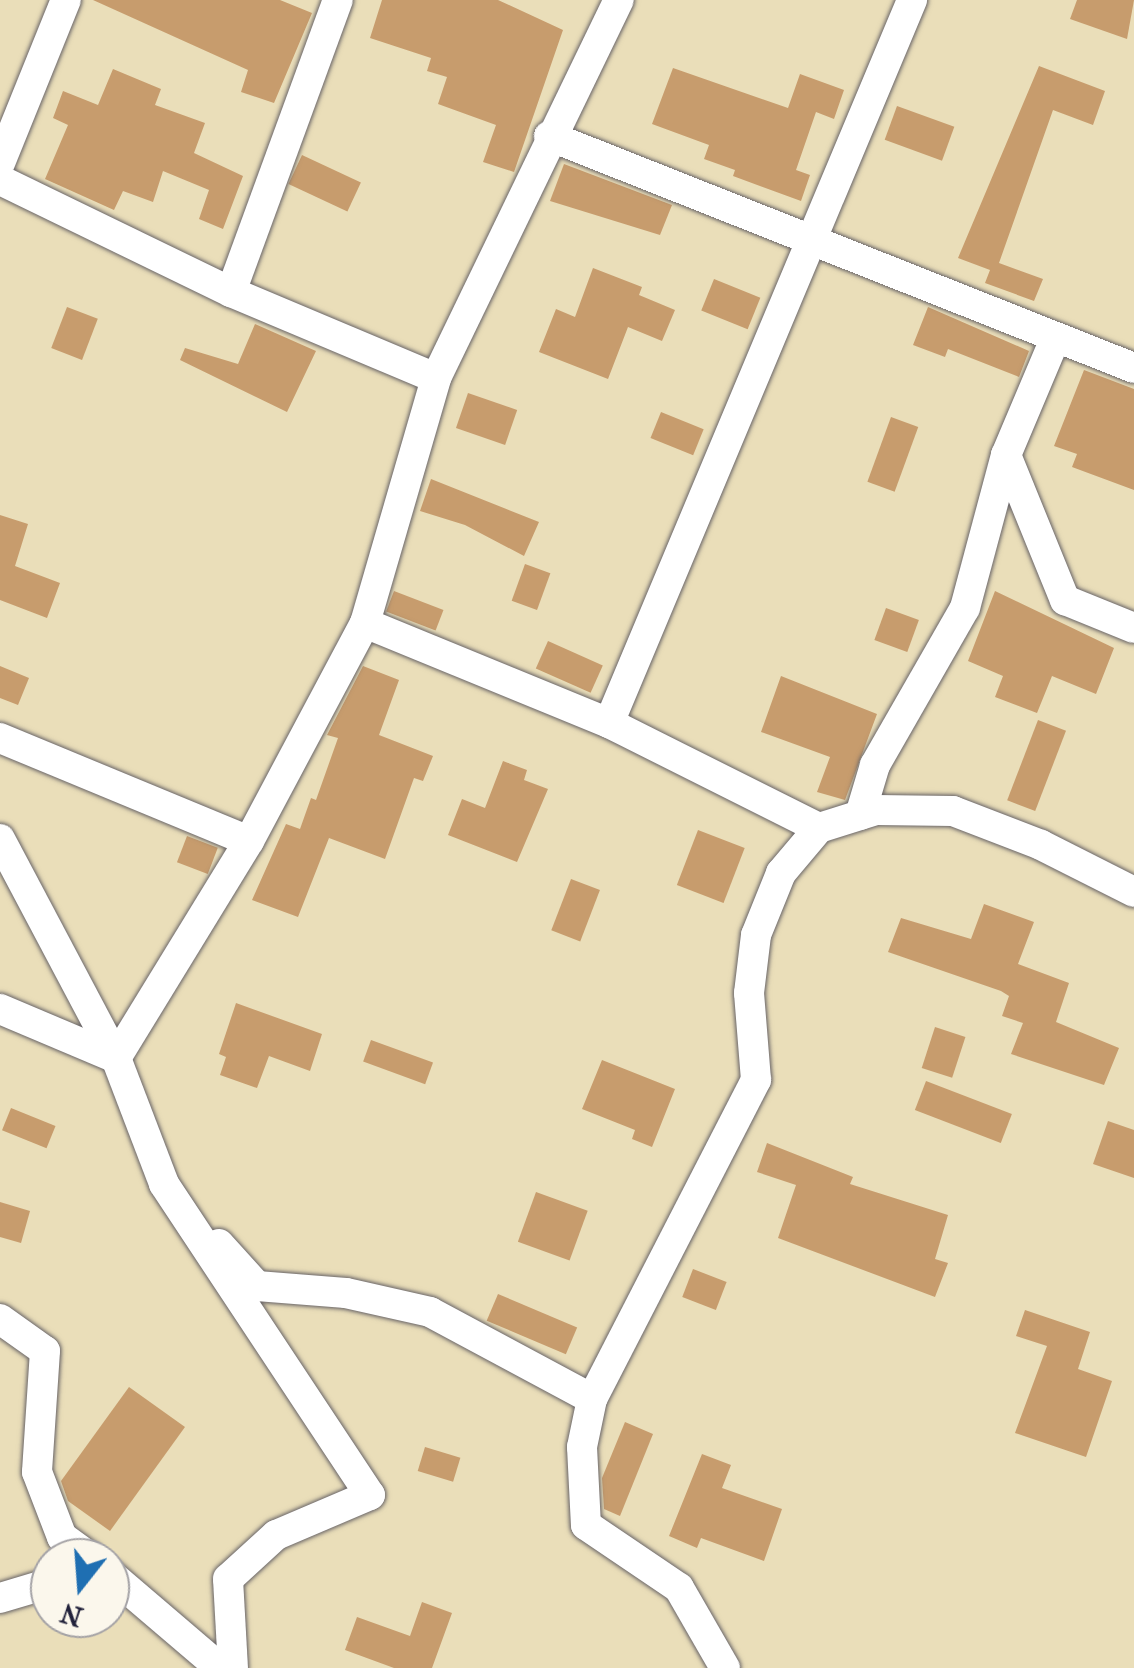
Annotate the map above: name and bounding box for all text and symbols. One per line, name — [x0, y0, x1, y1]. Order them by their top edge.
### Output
north arrow — [30, 1538, 130, 1638]
text: N — [57, 1596, 87, 1634]

